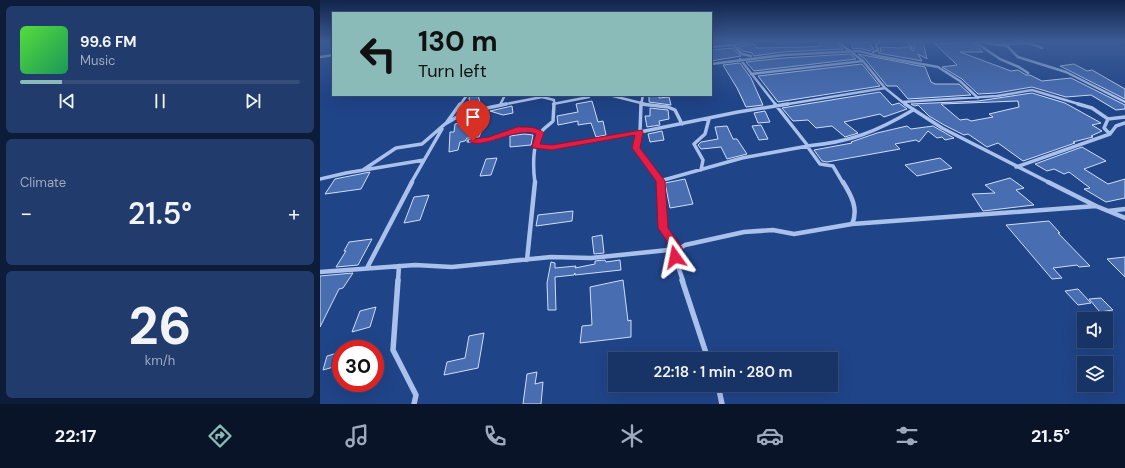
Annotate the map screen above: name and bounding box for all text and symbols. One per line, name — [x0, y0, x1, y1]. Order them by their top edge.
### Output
text: 130 m — [418, 23, 498, 60]
icon: left — [352, 28, 404, 80]
text: 99.6 FM — [80, 32, 137, 52]
text: Music — [80, 52, 115, 69]
text: Turn left — [418, 59, 487, 83]
icon: previous — [56, 90, 78, 112]
icon: pause — [149, 90, 171, 112]
icon: next — [242, 90, 264, 112]
pin — [456, 100, 490, 141]
icon: arrive — [462, 106, 484, 128]
text: Climate — [20, 174, 66, 191]
text: 21.5° — [128, 194, 192, 233]
text: − — [20, 199, 32, 228]
text: + — [288, 199, 300, 228]
position arrow — [654, 236, 696, 278]
text: 26 — [129, 292, 191, 360]
map controls — [1077, 312, 1113, 392]
button: sound — [1077, 312, 1113, 348]
speed limit sign: 30 — [332, 340, 384, 392]
text: km/h — [145, 352, 175, 369]
button: layers — [1077, 356, 1113, 392]
text: 22:18 · 1 min · 280 m — [654, 362, 792, 382]
icon: directions — [206, 422, 234, 450]
icon: music — [343, 422, 371, 450]
icon: phone — [481, 422, 509, 450]
icon: climate — [618, 422, 646, 450]
icon: car — [756, 422, 784, 450]
icon: filters — [893, 422, 921, 450]
text: 22:17 — [55, 424, 96, 448]
text: 21.5° — [1031, 424, 1070, 448]

